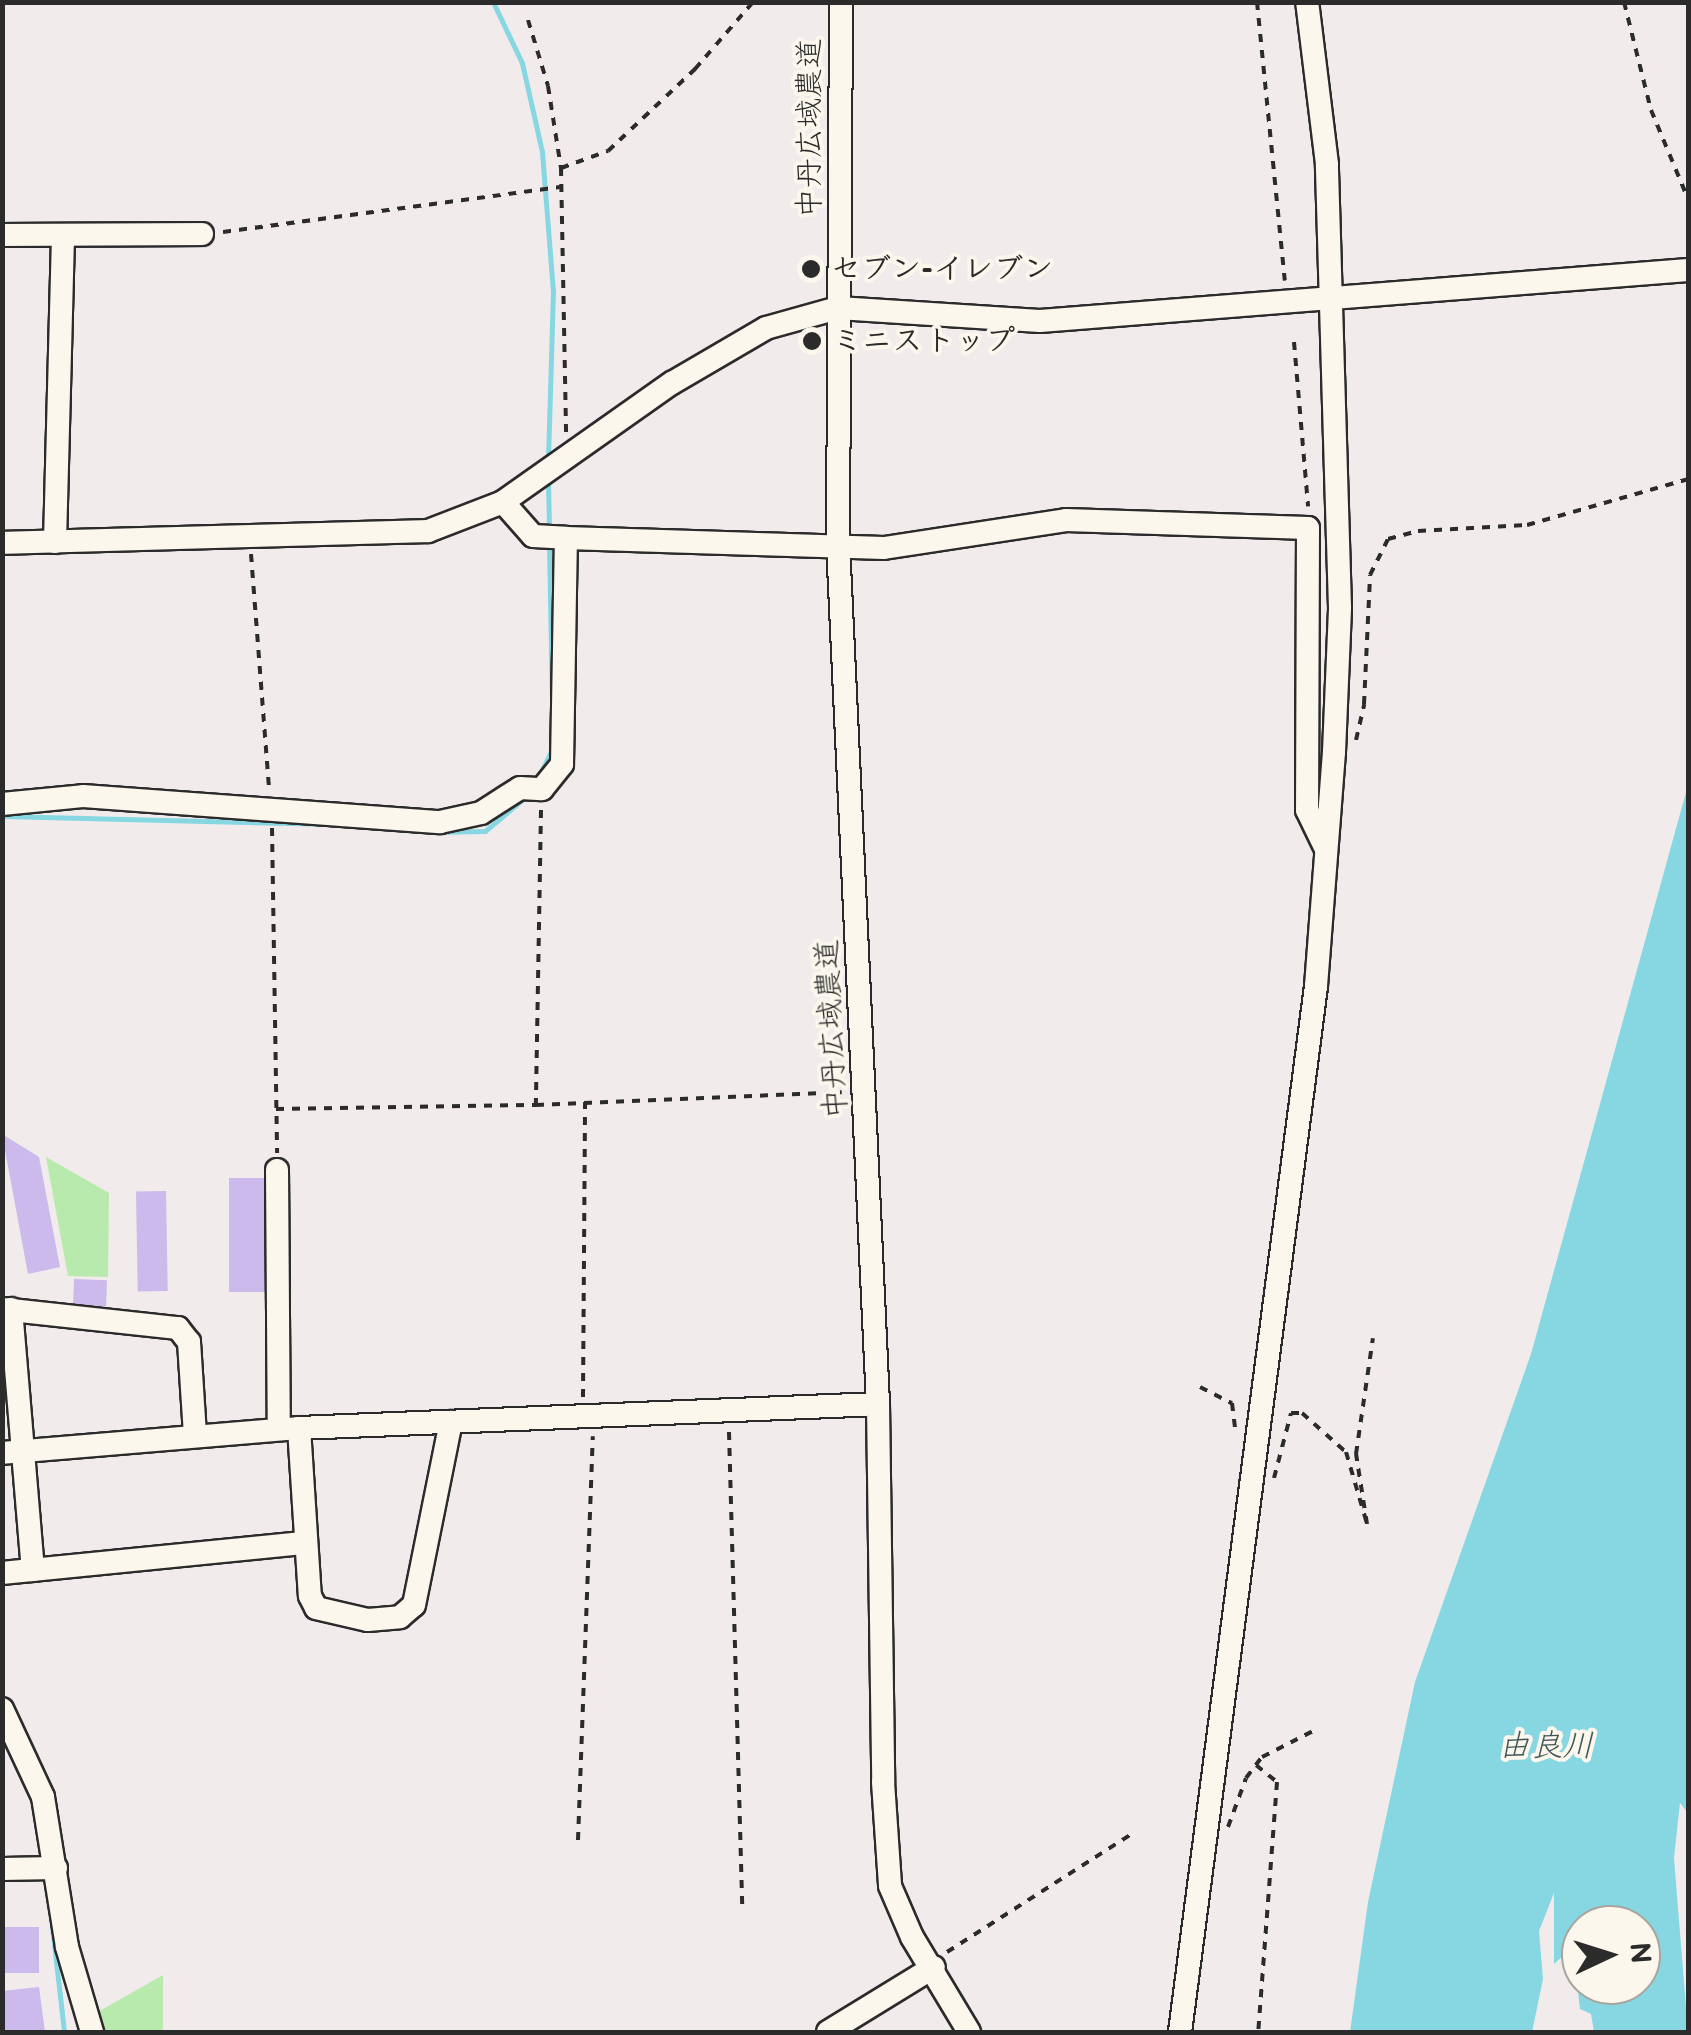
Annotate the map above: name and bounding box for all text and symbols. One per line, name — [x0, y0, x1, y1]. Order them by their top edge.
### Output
street label: 中丹広域農道 — [792, 38, 828, 218]
place label: セブン-イレブン — [831, 251, 1053, 287]
marker: セブン-イレブン — [800, 258, 822, 280]
place label: ミニストップ — [832, 323, 1012, 359]
marker: ミニストップ — [801, 330, 823, 352]
street label: 中丹広域農道 — [809, 938, 855, 1120]
water label: 由良川 — [1498, 1728, 1594, 1766]
north arrow — [1561, 1905, 1661, 2005]
text: N — [1622, 1941, 1657, 1965]

